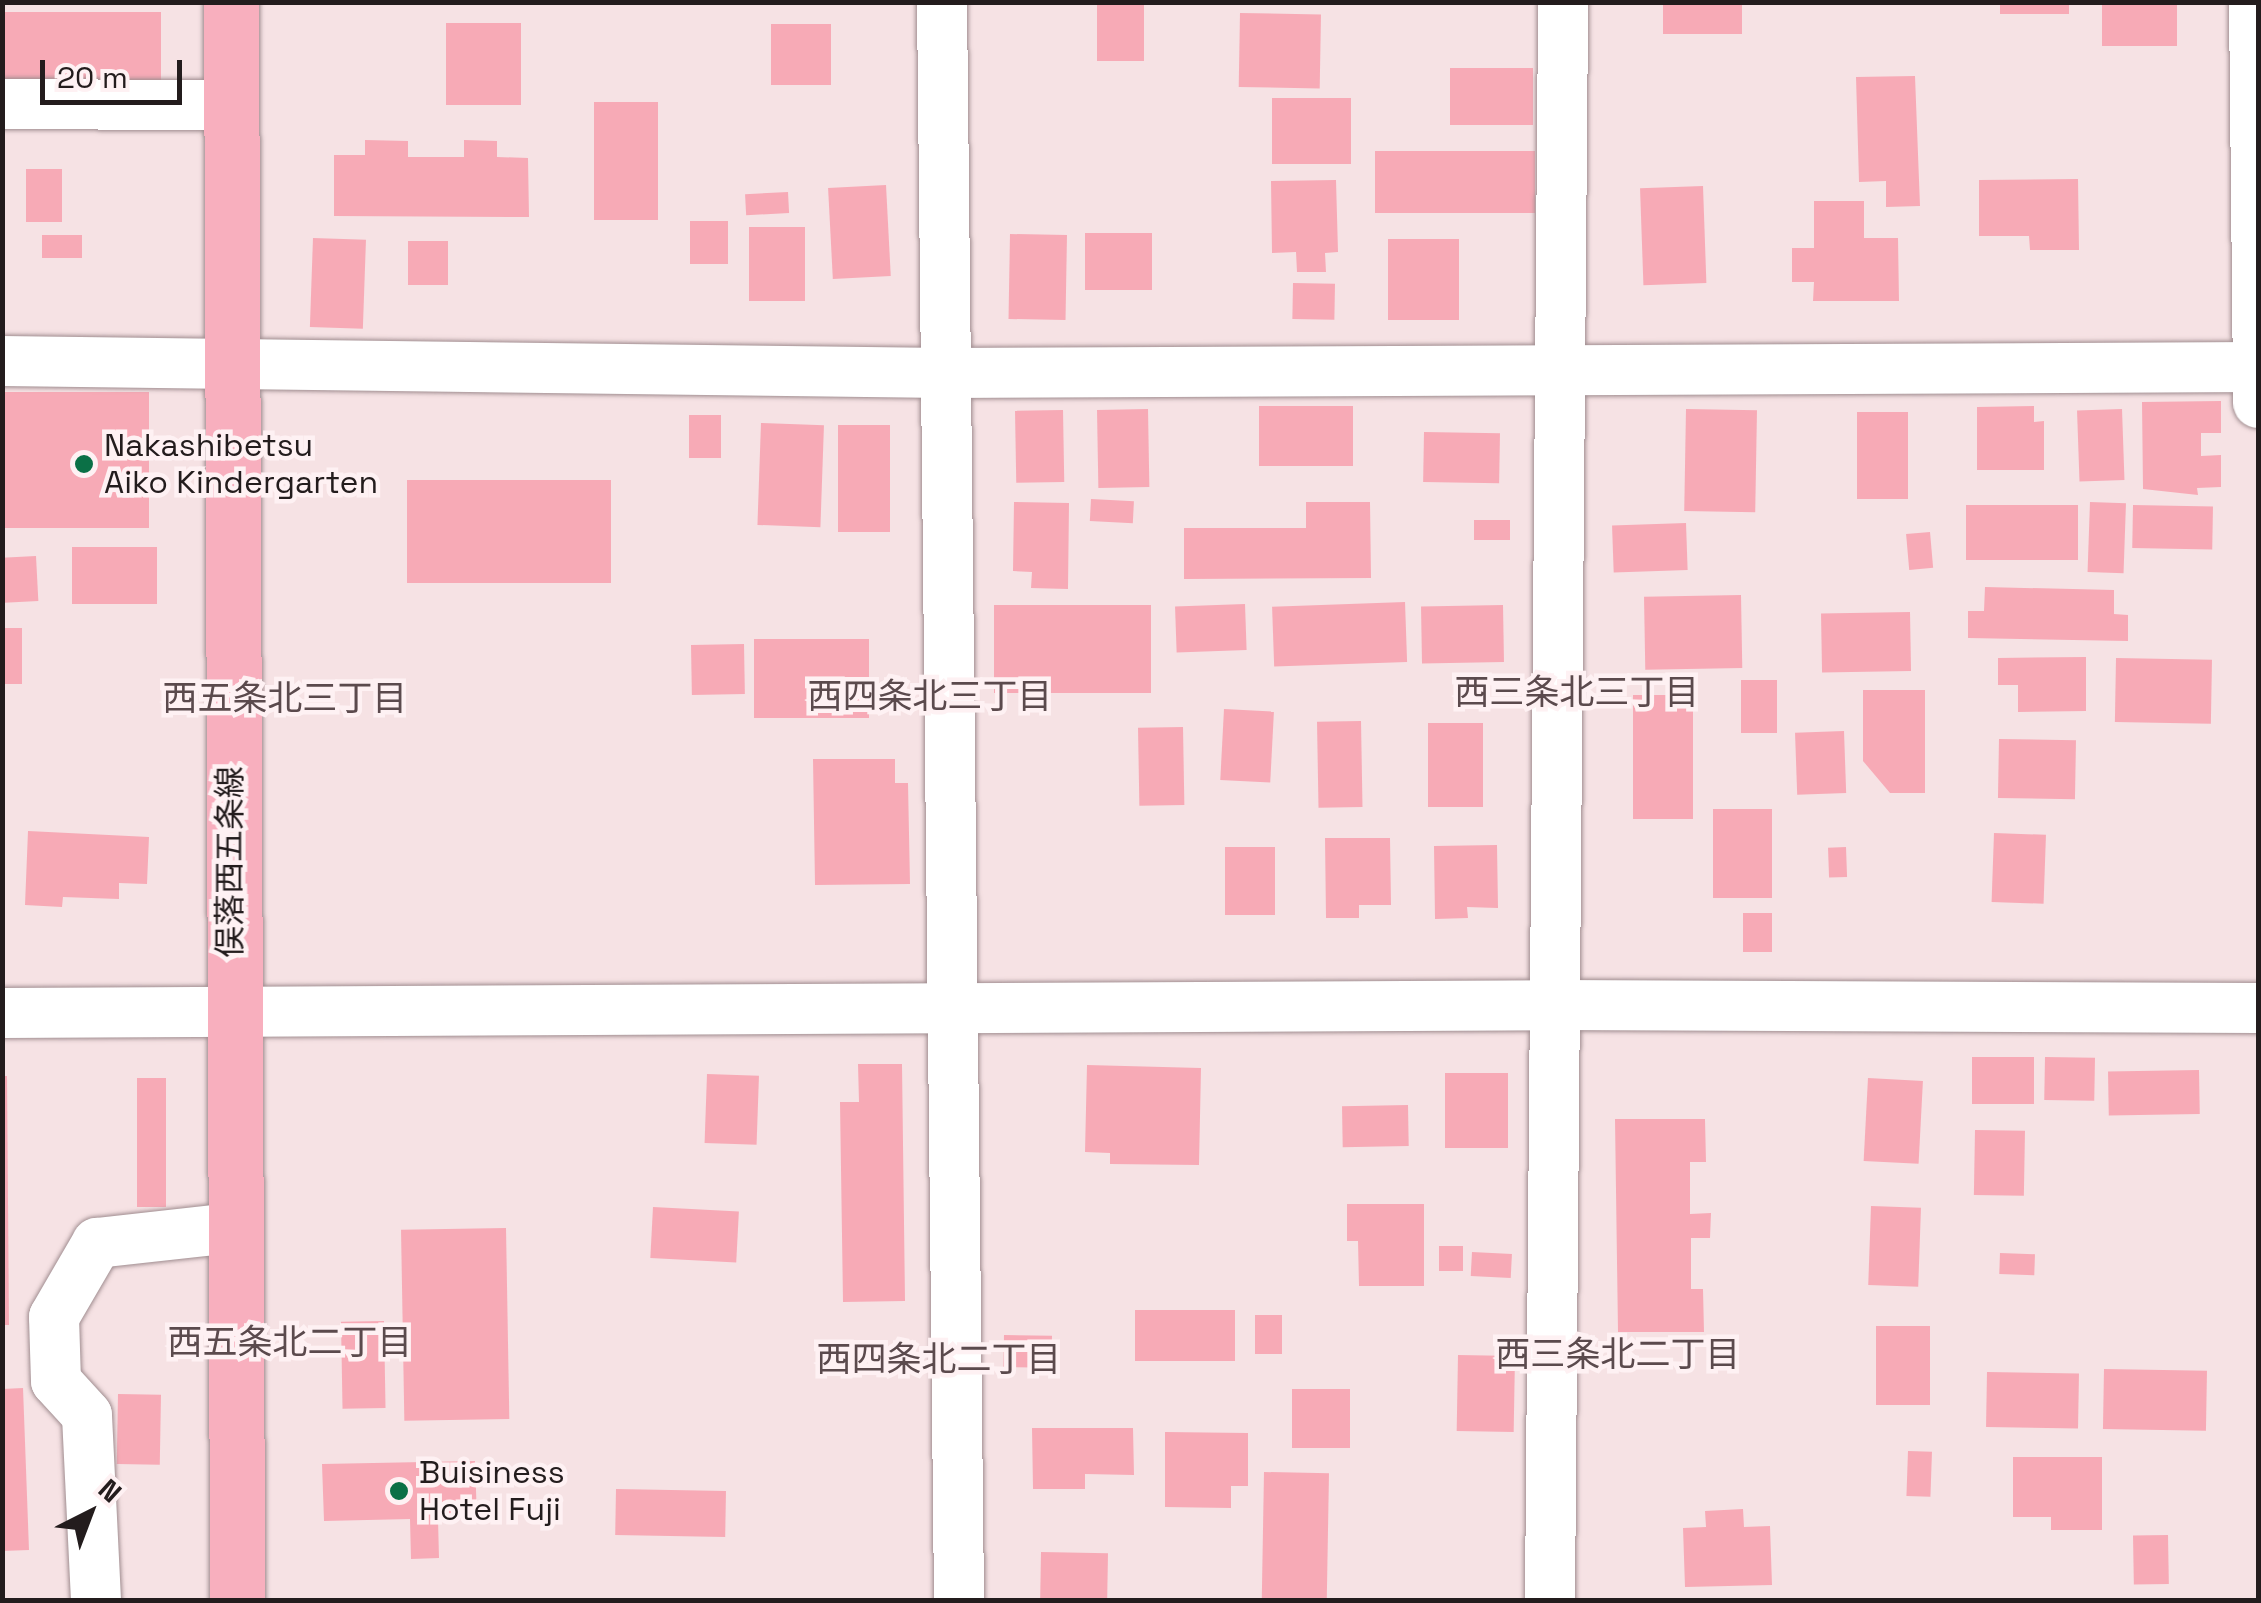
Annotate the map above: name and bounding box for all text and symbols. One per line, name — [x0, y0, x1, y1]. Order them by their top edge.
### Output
scale bar — [45, 40, 188, 102]
text: 20 m — [57, 58, 128, 97]
place label: Nakashibetsu Aiko Kindergarten — [104, 427, 378, 502]
marker: Nakashibetsu Aiko Kindergarten — [73, 453, 95, 475]
district label: 西三条北三丁目 — [1455, 671, 1699, 713]
district label: 西四条北三丁目 — [808, 675, 1052, 717]
district label: 西五条北三丁目 — [163, 677, 407, 719]
street label: 俣落西五条線 — [211, 766, 249, 958]
district label: 西五条北二丁目 — [168, 1321, 412, 1363]
district label: 西三条北二丁目 — [1496, 1333, 1740, 1375]
district label: 西四条北二丁目 — [817, 1338, 1061, 1380]
place label: Buisiness Hotel Fuji — [419, 1454, 565, 1529]
north arrow — [40, 1463, 140, 1563]
text: N — [91, 1471, 129, 1510]
marker: Buisiness Hotel Fuji — [388, 1480, 410, 1502]

